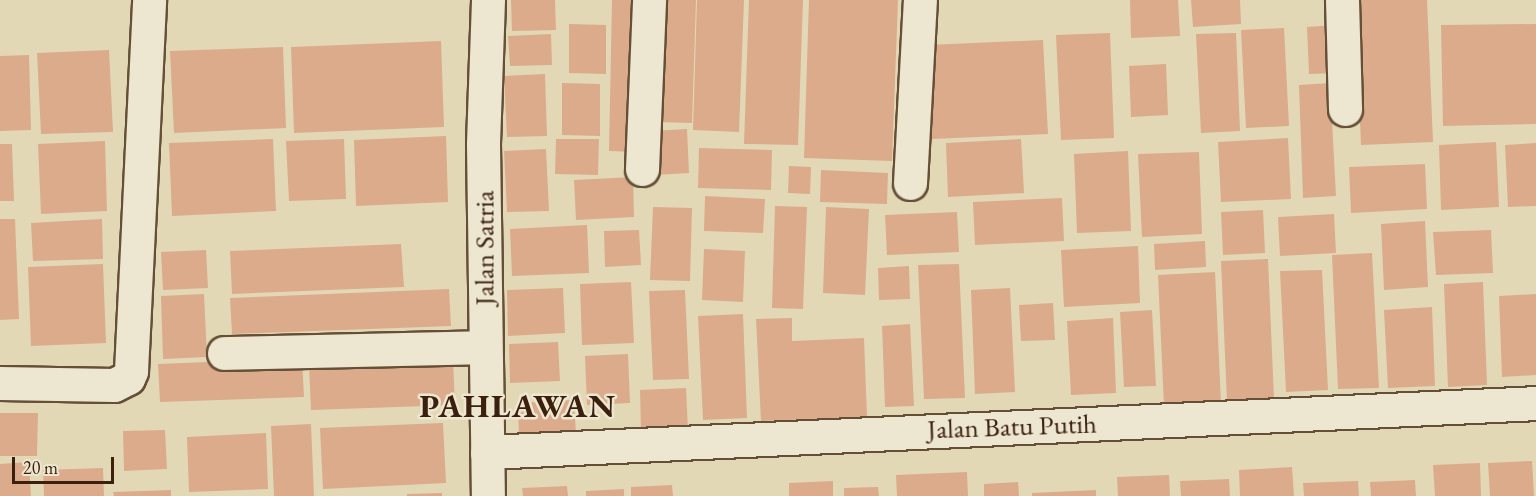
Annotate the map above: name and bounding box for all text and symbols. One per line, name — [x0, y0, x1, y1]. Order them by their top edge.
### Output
street label: Jalan Satria — [468, 190, 500, 306]
district label: PAHLAWAN — [419, 386, 617, 426]
street label: Jalan Batu Putih — [927, 407, 1097, 445]
scale bar — [15, 445, 117, 483]
text: 20 m — [23, 456, 58, 479]

